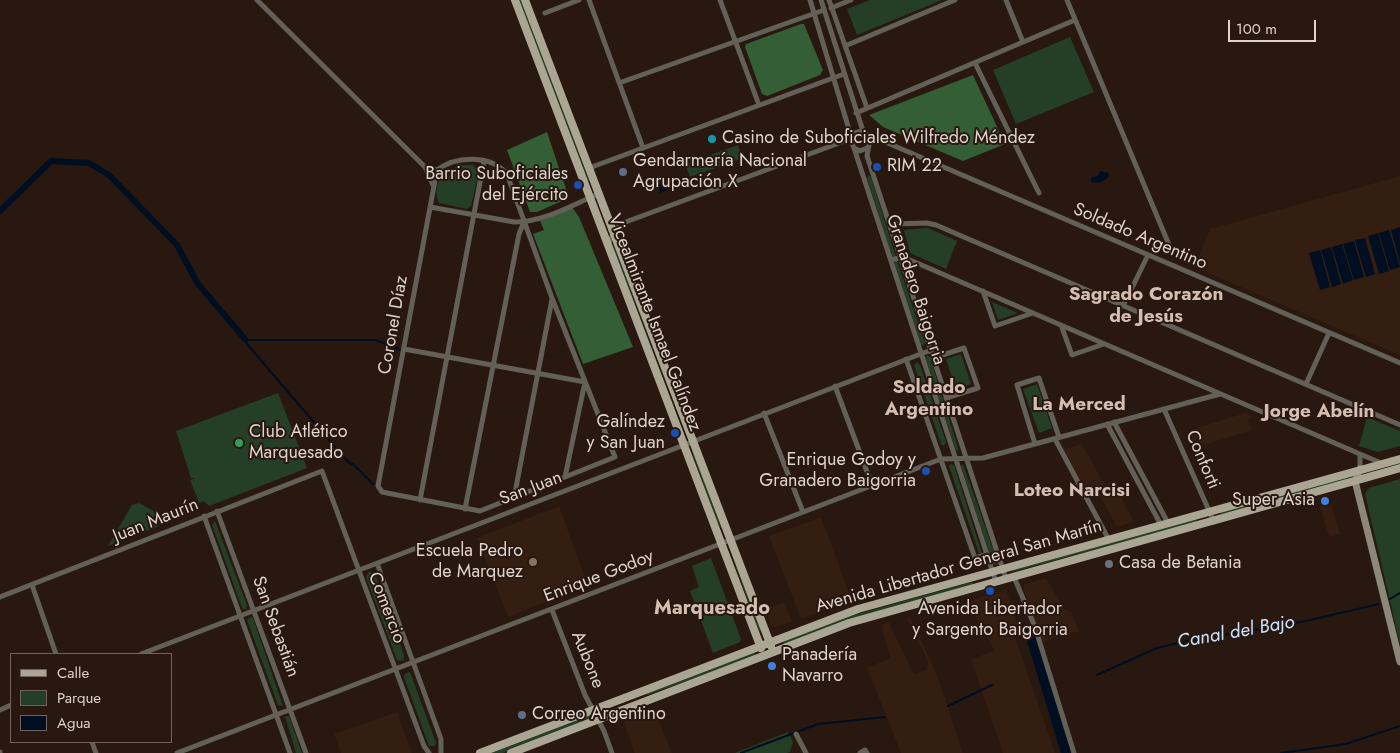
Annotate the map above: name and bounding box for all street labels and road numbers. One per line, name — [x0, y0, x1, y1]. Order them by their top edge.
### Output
street label: Soldado Argentino — [1070, 199, 1210, 275]
street label: Vicealmirante Ismael Galíndez — [603, 211, 705, 435]
street label: Granadero Baigorria — [881, 212, 949, 368]
street label: Coronel Díaz — [375, 274, 413, 376]
street label: Conforti — [1180, 427, 1224, 493]
street label: San Juan — [497, 467, 565, 511]
street label: Juan Maurín — [110, 494, 202, 548]
street label: Avenida Libertador General San Martín — [813, 516, 1105, 618]
street label: Enrique Godoy — [541, 546, 657, 608]
street label: Comercio — [363, 569, 409, 647]
street label: San Sebastián — [247, 574, 303, 680]
street label: Aubone — [566, 628, 608, 692]

